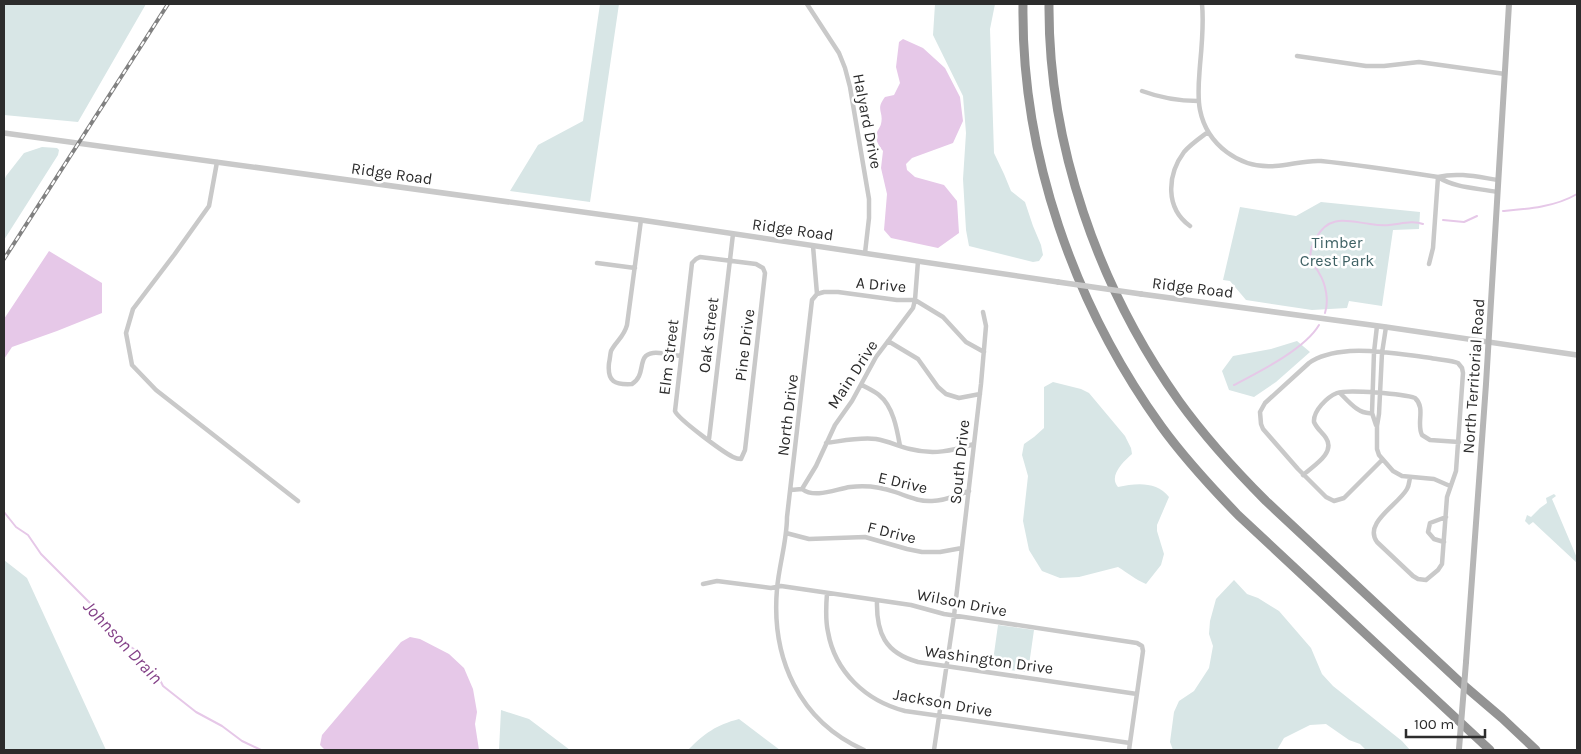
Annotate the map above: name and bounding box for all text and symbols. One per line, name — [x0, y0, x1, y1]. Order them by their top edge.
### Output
street label: Halyard Drive — [849, 72, 886, 170]
street label: Ridge Road — [350, 158, 434, 189]
street label: Ridge Road — [751, 214, 835, 245]
park label: Timber Crest Park — [1300, 233, 1374, 270]
street label: A Drive — [855, 273, 907, 296]
street label: Ridge Road — [1151, 273, 1235, 302]
street label: Oak Street — [694, 296, 723, 374]
street label: North Territorial Road — [1459, 298, 1488, 454]
street label: Pine Drive — [731, 308, 758, 382]
street label: Elm Street — [654, 318, 683, 396]
street label: Main Drive — [823, 336, 882, 412]
street label: North Drive — [773, 373, 802, 457]
street label: South Drive — [946, 419, 973, 505]
street label: E Drive — [876, 468, 929, 497]
street label: F Drive — [866, 517, 918, 548]
street label: Wilson Drive — [915, 584, 1009, 621]
water label: Johnson Drain — [79, 596, 167, 688]
street label: Washington Drive — [923, 641, 1054, 678]
street label: Jackson Drive — [892, 684, 994, 721]
scale bar — [1406, 706, 1485, 738]
text: 100 m — [1414, 715, 1454, 733]

